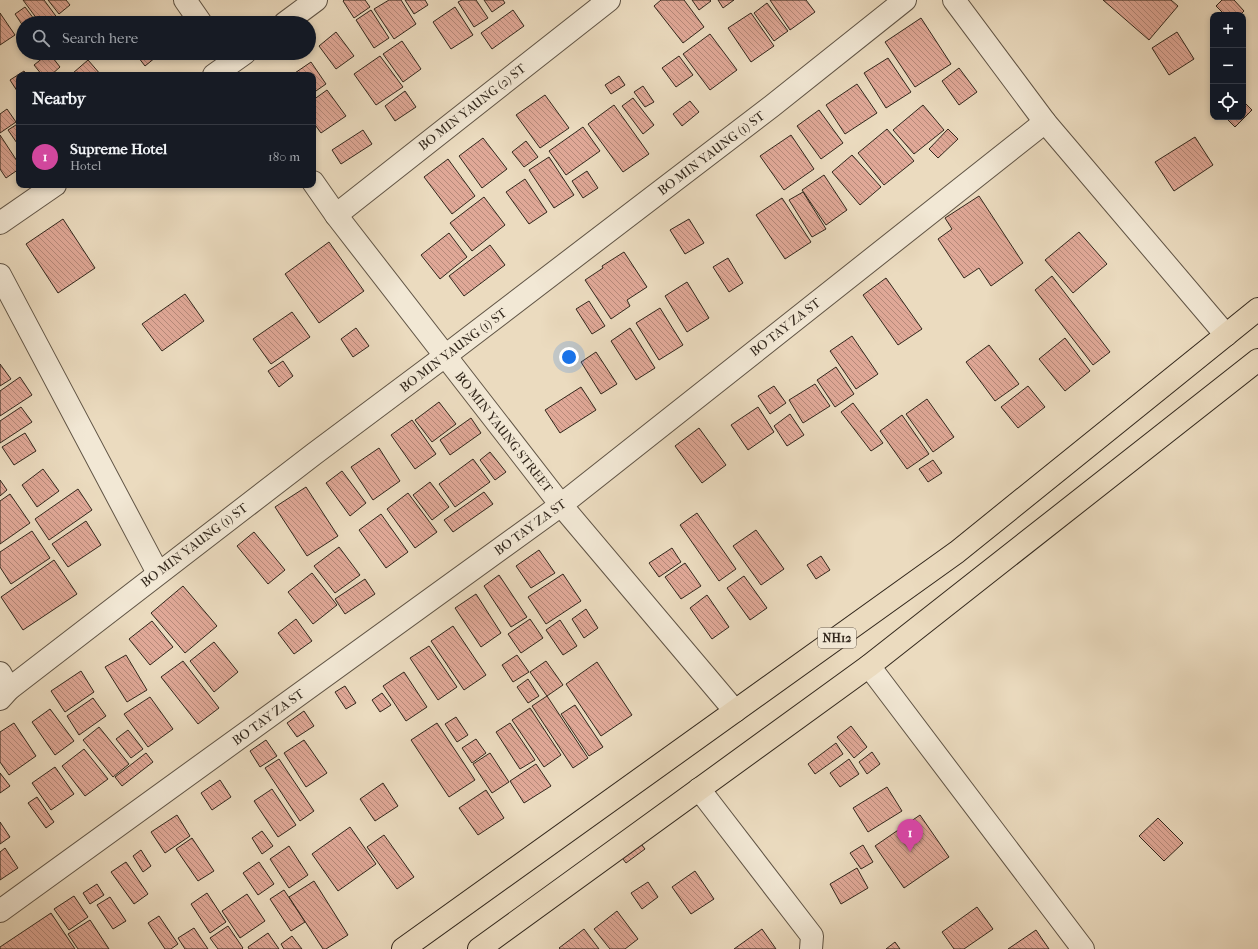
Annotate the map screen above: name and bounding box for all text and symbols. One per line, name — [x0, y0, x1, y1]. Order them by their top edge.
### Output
map controls — [1210, 12, 1246, 120]
button: + — [1210, 12, 1246, 48]
search box — [16, 16, 316, 60]
icon: search — [30, 27, 52, 49]
text: Search here — [62, 29, 138, 47]
button: − — [1210, 48, 1246, 84]
street label: BO MIN YAUNG (2) ST — [415, 60, 529, 153]
button: locate — [1210, 84, 1246, 120]
text: Nearby — [32, 88, 86, 108]
street label: BO MIN YAUNG (1) ST — [655, 108, 768, 198]
text: Supreme Hotel — [70, 140, 167, 158]
text: 1 — [43, 149, 47, 164]
text: 180 m — [268, 149, 300, 164]
text: Hotel — [70, 158, 101, 173]
street label: BO TAY ZA ST — [747, 295, 823, 359]
street label: BO MIN YAUNG (1) ST — [397, 305, 510, 395]
your location — [559, 347, 579, 367]
street label: BO MIN YAUNG STREET — [452, 369, 556, 496]
street label: BO TAY ZA ST — [491, 496, 569, 558]
street label: BO MIN YAUNG (1) ST — [138, 500, 251, 590]
road number: NH12 — [818, 628, 856, 648]
street label: BO TAY ZA ST — [229, 686, 307, 748]
pin: 1 — [897, 819, 923, 852]

